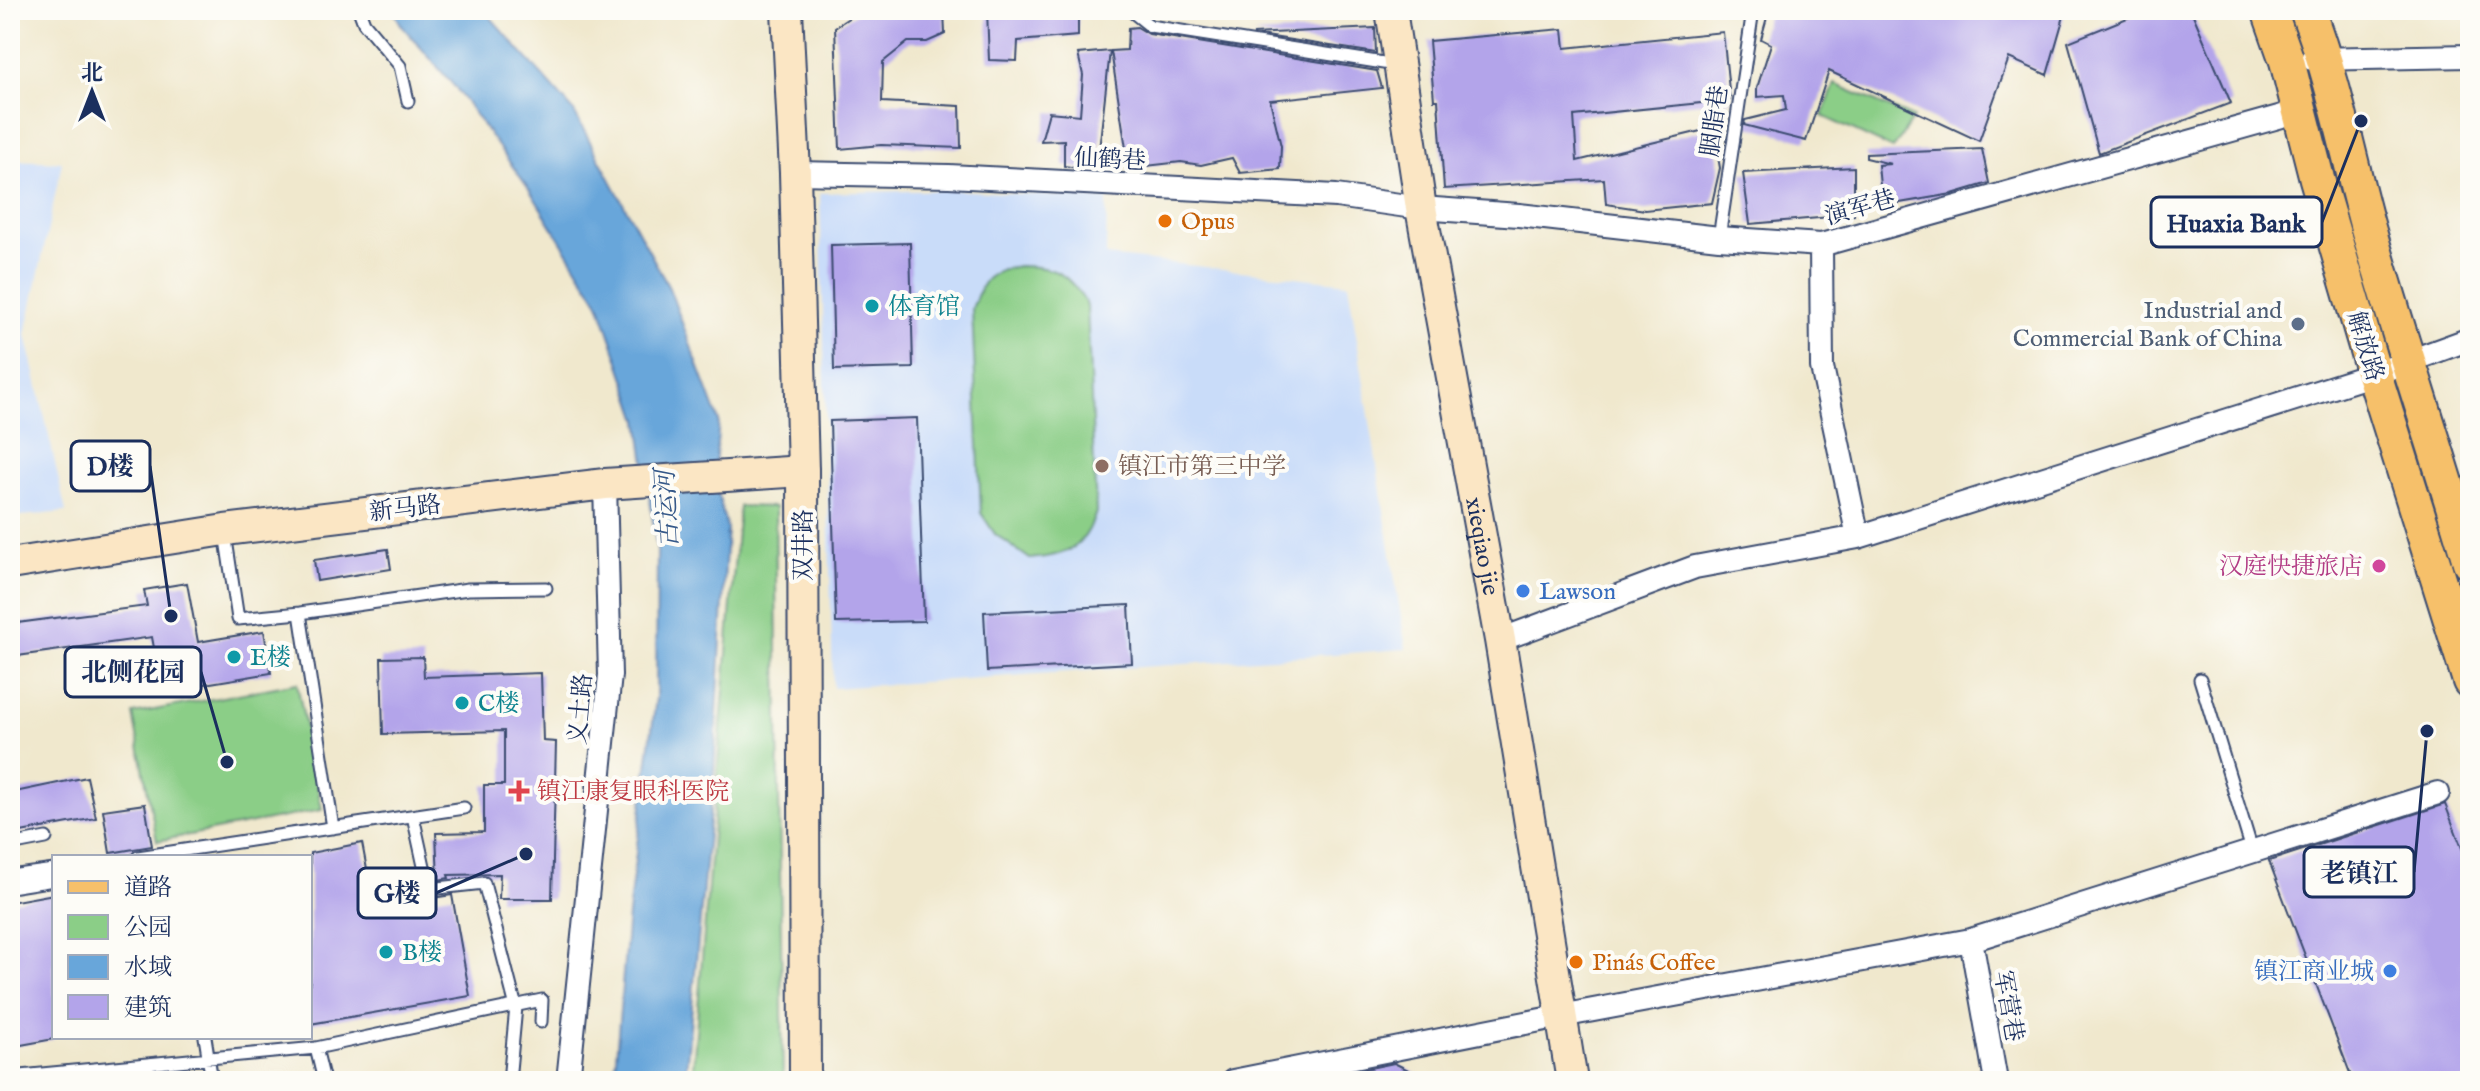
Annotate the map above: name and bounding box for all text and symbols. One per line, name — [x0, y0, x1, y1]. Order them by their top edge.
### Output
north arrow — [52, 52, 132, 132]
text: 北 — [81, 60, 103, 88]
street label: 胭脂巷 — [1695, 83, 1736, 159]
street label: 仙鹤巷 — [1073, 143, 1147, 178]
street label: 演军巷 — [1822, 184, 1899, 233]
callout: Huaxia Bank — [2151, 197, 2322, 247]
place label: Opus — [1181, 207, 1235, 238]
text: Huaxia Bank — [2166, 208, 2307, 241]
marker: Opus — [1156, 212, 1174, 230]
place label: 体育馆 — [888, 292, 960, 323]
place label: Industrial and Commercial Bank of China — [2013, 296, 2283, 355]
marker: 体育馆 — [863, 297, 881, 315]
street label: 解放路 — [2339, 307, 2390, 385]
marker: Industrial and Commercial Bank of China — [2289, 315, 2307, 333]
callout: D楼 — [71, 441, 150, 491]
text: D楼 — [87, 451, 133, 484]
place label: 镇江市第三中学 — [1118, 452, 1286, 483]
marker: 镇江市第三中学 — [1093, 457, 1111, 475]
water label: 古运河 — [649, 465, 686, 549]
street label: 新马路 — [368, 490, 443, 529]
street label: xieqiao jie — [1457, 495, 1506, 598]
street label: 双井路 — [789, 509, 820, 581]
place label: 汉庭快捷旅店 — [2219, 552, 2363, 583]
marker: 汉庭快捷旅店 — [2370, 557, 2388, 575]
place label: Lawson — [1539, 577, 1616, 608]
marker: Lawson — [1514, 582, 1532, 600]
place label: E楼 — [250, 643, 291, 674]
callout: 北侧花园 — [65, 647, 201, 697]
marker: E楼 — [225, 648, 243, 666]
text: 北侧花园 — [81, 657, 185, 690]
street label: 义土路 — [563, 672, 600, 746]
place label: C楼 — [478, 689, 519, 720]
marker: C楼 — [453, 694, 471, 712]
place label: 镇江康复眼科医院 — [537, 777, 729, 808]
marker: 镇江康复眼科医院 — [508, 780, 530, 802]
callout: 老镇江 — [2304, 847, 2414, 897]
legend — [52, 855, 312, 1039]
text: 老镇江 — [2320, 858, 2398, 891]
callout: G楼 — [358, 868, 436, 918]
text: 道路 — [124, 873, 172, 904]
text: G楼 — [374, 878, 420, 911]
text: 公园 — [124, 913, 172, 944]
place label: B楼 — [402, 938, 442, 969]
marker: B楼 — [377, 943, 395, 961]
place label: Pinás Coffee — [1592, 948, 1716, 979]
text: 水域 — [124, 953, 172, 984]
marker: Pinás Coffee — [1567, 953, 1585, 971]
place label: 镇江商业城 — [2254, 957, 2374, 988]
marker: 镇江商业城 — [2381, 962, 2399, 980]
street label: 军营巷 — [1986, 968, 2029, 1044]
text: 建筑 — [124, 993, 172, 1024]

